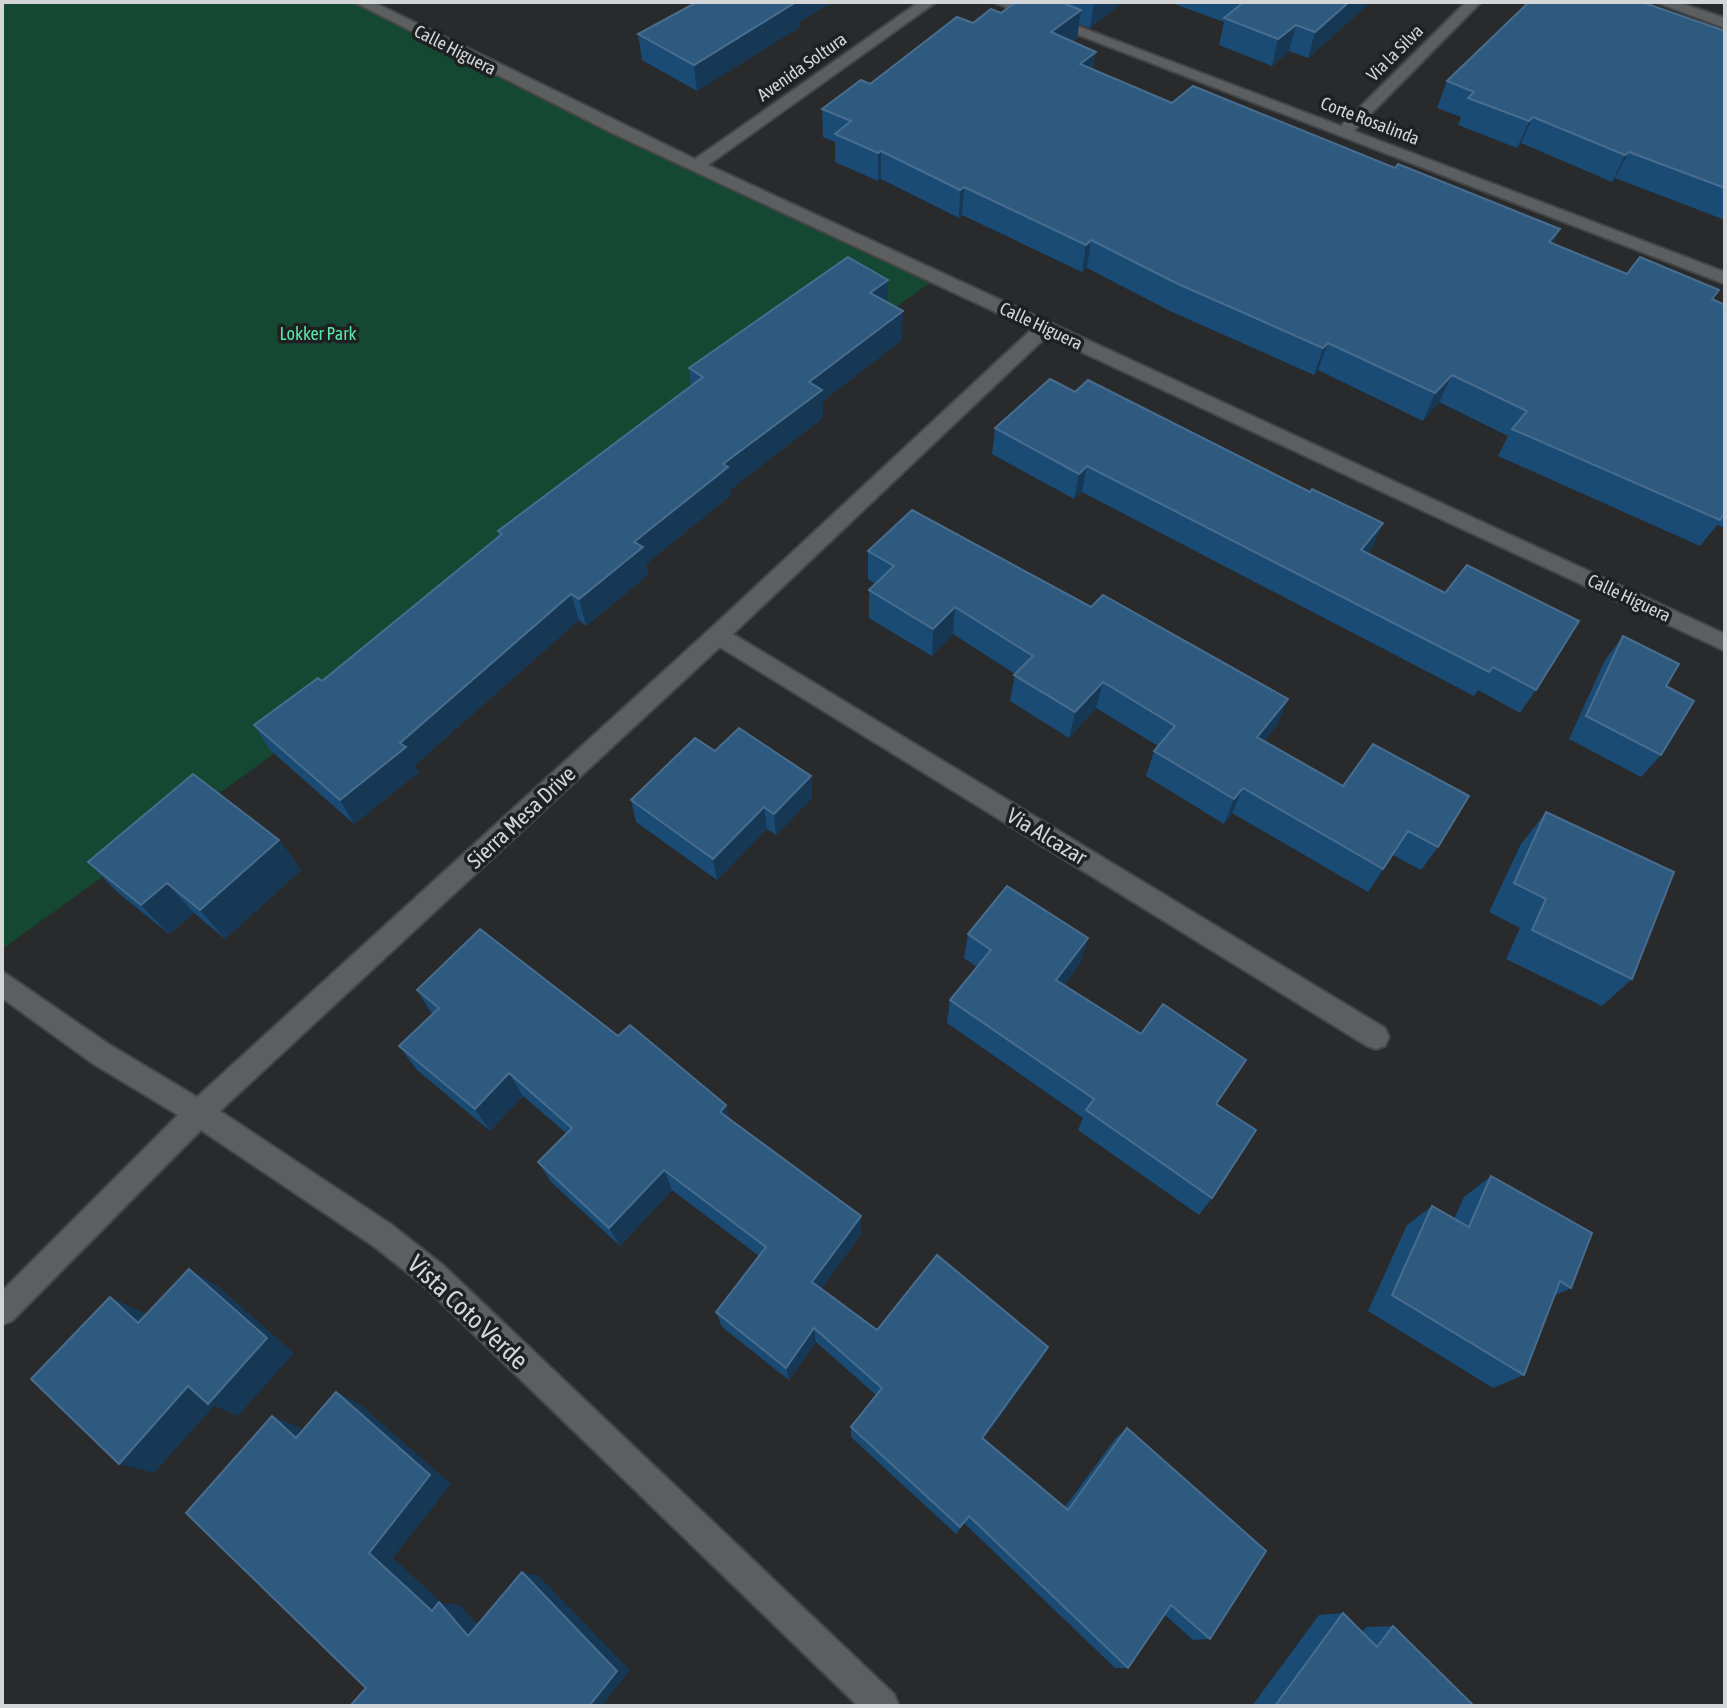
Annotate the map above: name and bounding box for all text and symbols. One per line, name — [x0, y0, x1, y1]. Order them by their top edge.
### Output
street label: Calle Higuera — [411, 20, 500, 79]
street label: Via la Silva — [1362, 20, 1427, 85]
street label: Avenida Soltura — [753, 28, 851, 105]
street label: Corte Rosalinda — [1318, 92, 1423, 149]
street label: Calle Higuera — [996, 297, 1086, 354]
park label: Lokker Park — [280, 323, 357, 344]
street label: Calle Higuera — [1584, 569, 1674, 626]
street label: Sierra Mesa Drive — [461, 760, 581, 874]
street label: Via Alcazar — [1002, 802, 1092, 870]
street label: Vista Coto Verde — [402, 1249, 534, 1375]

